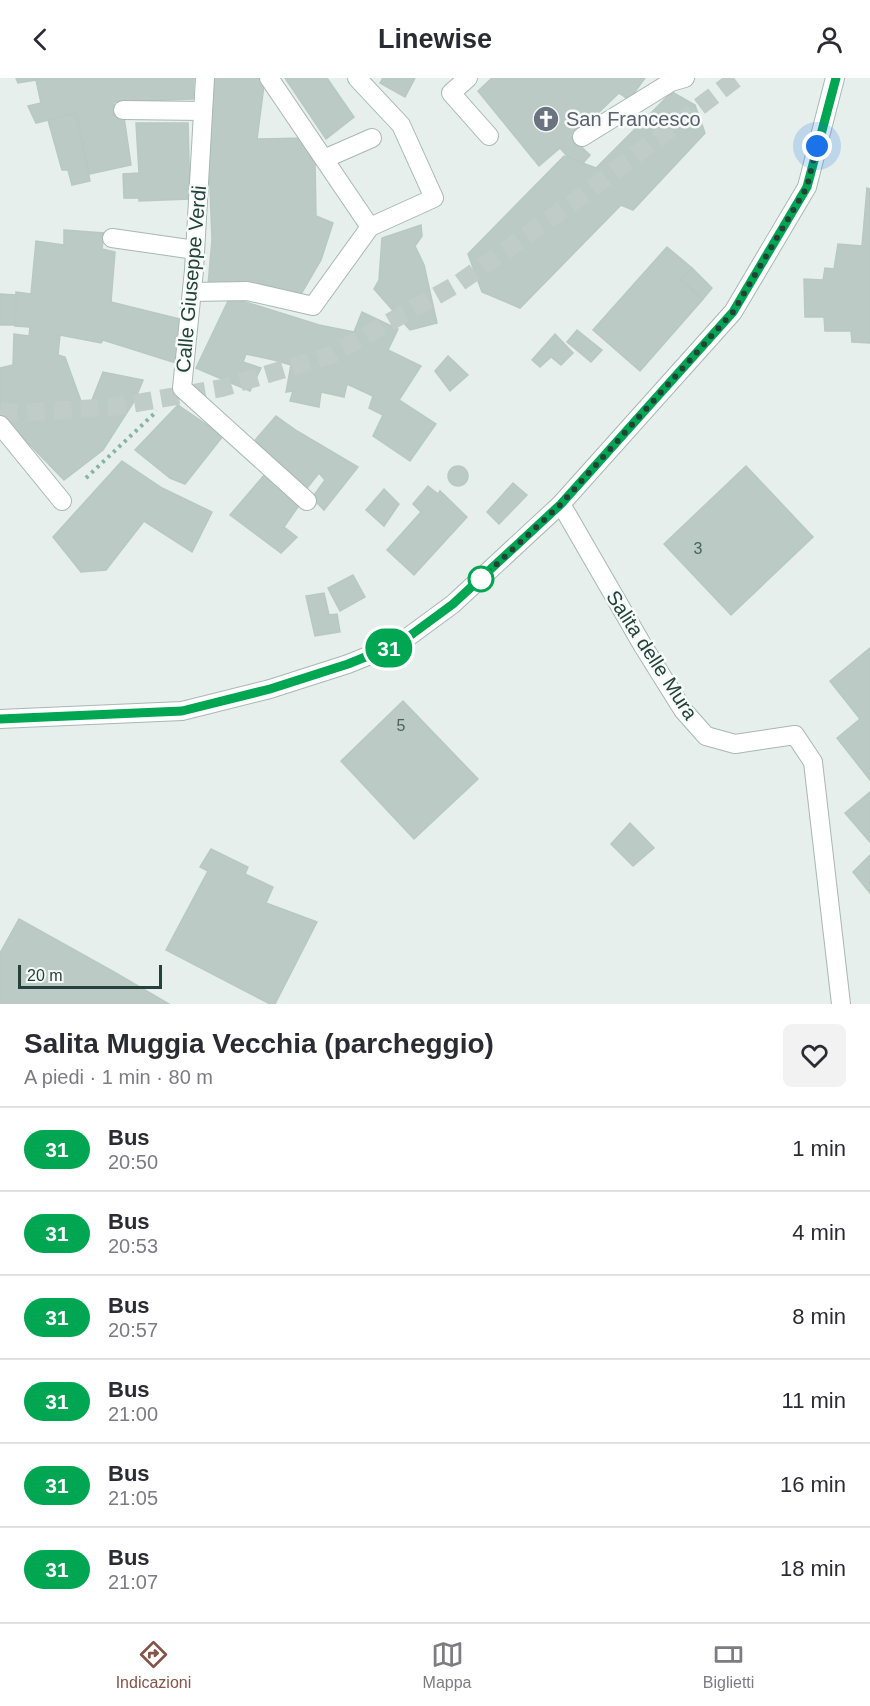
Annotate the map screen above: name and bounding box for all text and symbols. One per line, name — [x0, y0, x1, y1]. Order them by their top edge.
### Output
icon: back — [24, 23, 57, 56]
icon: person — [813, 23, 846, 56]
text: Linewise — [378, 24, 492, 54]
church icon: San Francesco — [531, 104, 561, 134]
place label: San Francesco — [566, 108, 701, 130]
your location — [802, 131, 832, 161]
street label: Calle Giuseppe Verdi — [172, 184, 210, 374]
house number: 3 — [694, 540, 703, 557]
unlabelled marker — [468, 566, 494, 592]
street label: Salita delle Mura — [602, 587, 702, 724]
line badge: 31 — [362, 628, 416, 668]
text: 31 — [377, 637, 401, 660]
house number: 5 — [397, 717, 406, 734]
scale bar — [18, 962, 162, 989]
text: 20 m — [27, 967, 63, 984]
button: heart — [783, 1024, 846, 1087]
text: Salita Muggia Vecchia (parcheggio) — [24, 1028, 494, 1059]
text: A piedi · 1 min · 80 m — [24, 1066, 213, 1088]
text: Bus — [108, 1125, 150, 1150]
text: 1 min — [792, 1136, 846, 1161]
text: 31 — [45, 1138, 69, 1161]
text: 20:50 — [108, 1151, 158, 1173]
text: Bus — [108, 1209, 150, 1234]
text: 4 min — [792, 1220, 846, 1245]
text: 31 — [45, 1222, 69, 1245]
text: 20:53 — [108, 1235, 158, 1257]
text: Bus — [108, 1293, 150, 1318]
text: 8 min — [792, 1304, 846, 1329]
text: 31 — [45, 1306, 69, 1329]
text: 20:57 — [108, 1319, 158, 1341]
text: Bus — [108, 1377, 150, 1402]
text: 11 min — [782, 1388, 846, 1413]
text: 31 — [45, 1390, 69, 1413]
text: 21:00 — [108, 1403, 158, 1425]
text: Bus — [108, 1461, 150, 1486]
text: 16 min — [780, 1472, 846, 1497]
text: 31 — [45, 1474, 69, 1497]
text: 21:05 — [108, 1487, 158, 1509]
text: Bus — [108, 1545, 150, 1570]
text: 18 min — [780, 1556, 846, 1581]
text: 31 — [45, 1558, 69, 1581]
text: 21:07 — [108, 1571, 158, 1593]
tab: Indicazioni — [116, 1638, 191, 1692]
tab: Mappa — [423, 1638, 471, 1692]
tab: Biglietti — [703, 1638, 754, 1692]

